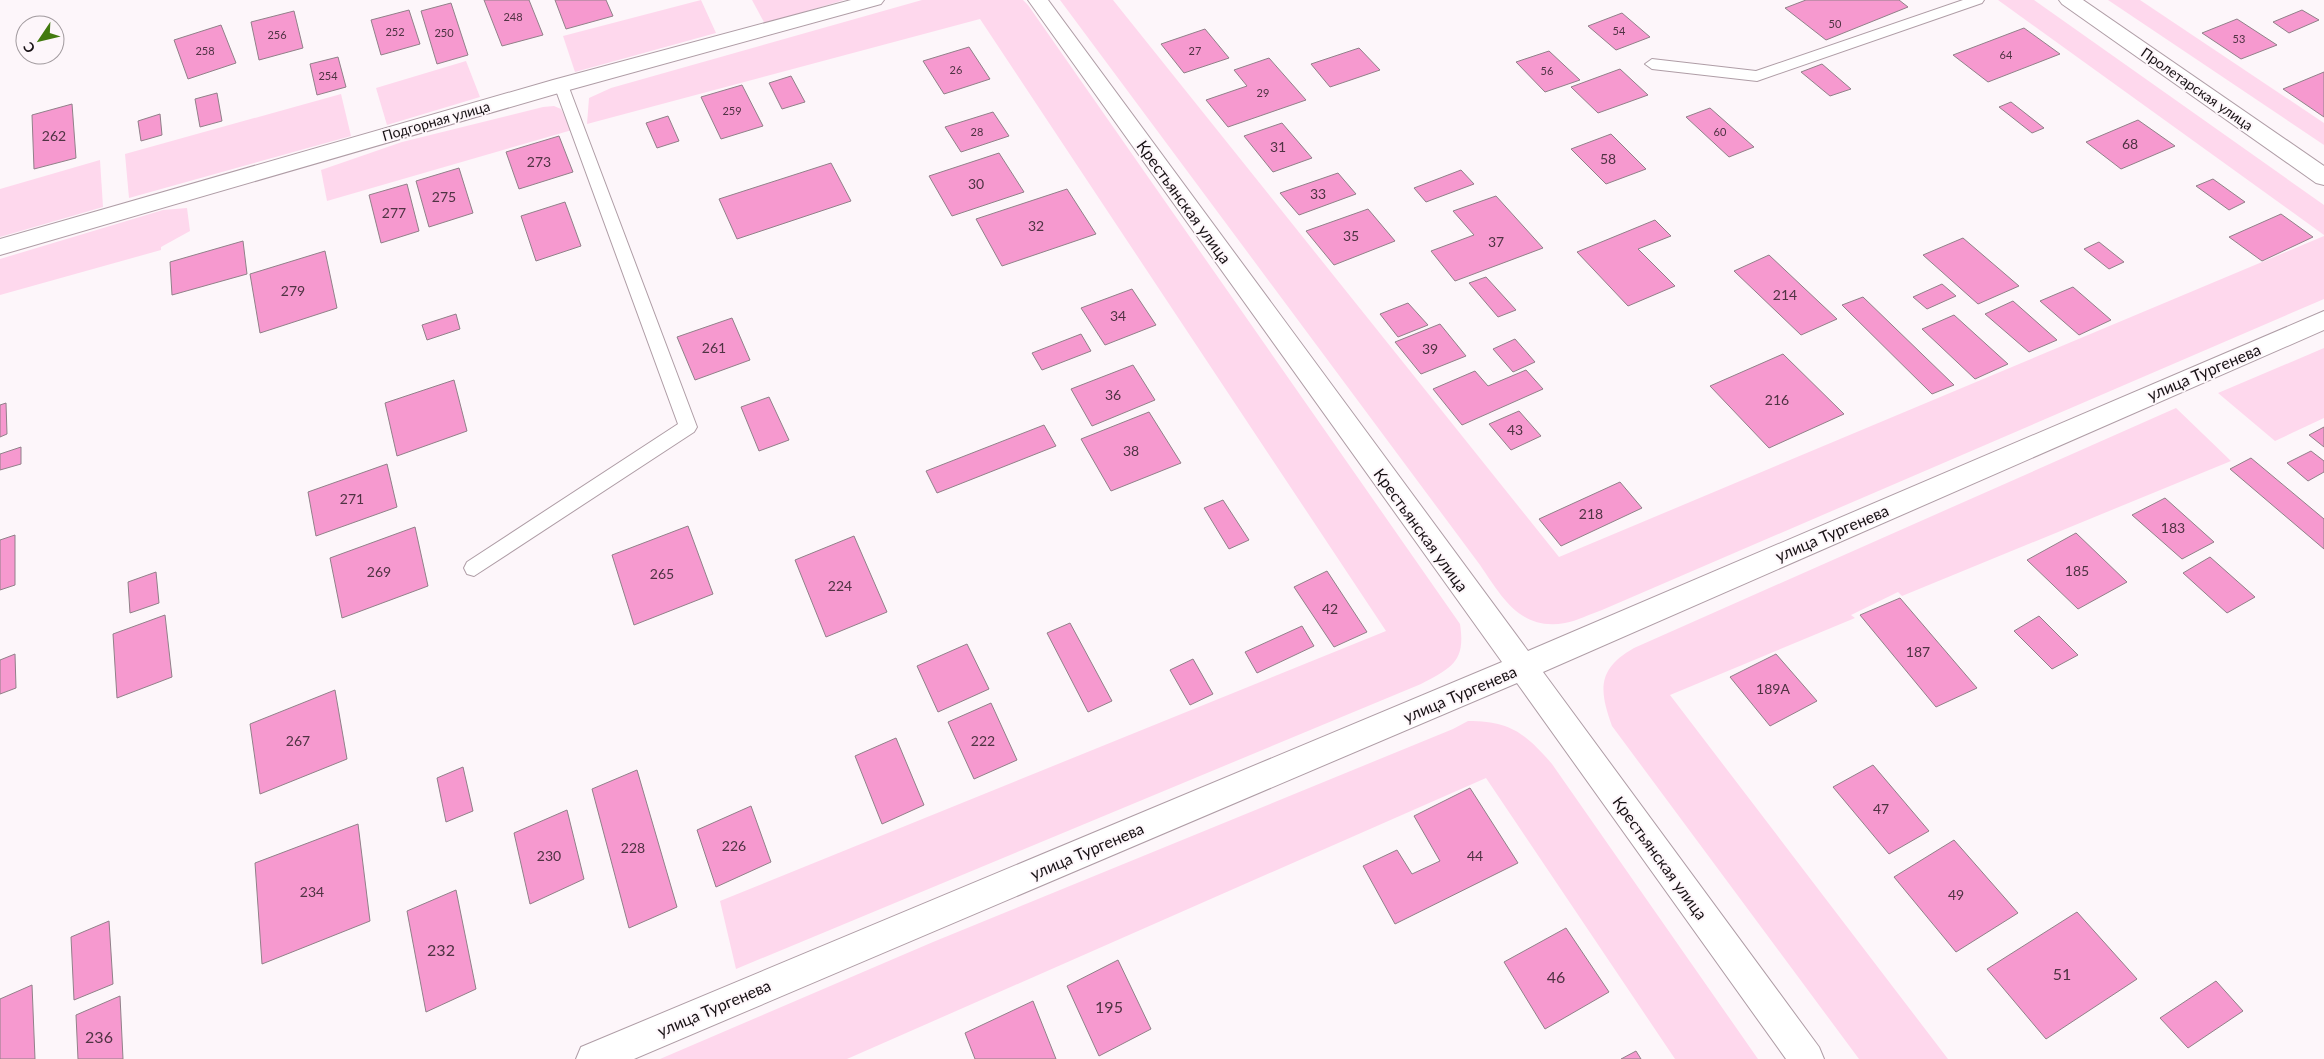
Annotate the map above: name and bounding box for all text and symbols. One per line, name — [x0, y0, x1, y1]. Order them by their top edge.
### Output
house number: 248 — [503, 10, 523, 23]
north arrow — [15, 15, 65, 65]
house number: 50 — [1829, 17, 1842, 30]
house number: 54 — [1613, 24, 1626, 37]
house number: 252 — [385, 25, 405, 38]
house number: 250 — [434, 26, 454, 39]
house number: 256 — [267, 28, 287, 41]
house number: 53 — [2233, 32, 2245, 45]
text: С — [19, 38, 39, 56]
house number: 258 — [195, 44, 215, 57]
house number: 27 — [1189, 44, 1201, 57]
street label: Пролетарская улица — [2138, 44, 2257, 134]
house number: 64 — [2000, 48, 2013, 61]
house number: 26 — [950, 63, 962, 76]
house number: 56 — [1541, 64, 1553, 77]
house number: 254 — [318, 69, 338, 82]
house number: 29 — [1257, 86, 1269, 99]
street label: Подгорная улица — [380, 97, 492, 144]
house number: 259 — [722, 104, 742, 117]
house number: 28 — [971, 125, 983, 138]
house number: 60 — [1714, 125, 1727, 138]
house number: 262 — [42, 127, 66, 144]
house number: 68 — [2122, 135, 2138, 152]
street label: Крестьянская улица — [1133, 136, 1236, 267]
house number: 31 — [1270, 138, 1286, 155]
house number: 58 — [1600, 150, 1616, 167]
house number: 273 — [527, 153, 551, 170]
house number: 30 — [968, 175, 984, 192]
house number: 33 — [1310, 185, 1326, 202]
house number: 275 — [432, 188, 456, 205]
house number: 277 — [382, 204, 406, 221]
house number: 32 — [1028, 217, 1044, 234]
house number: 35 — [1343, 227, 1359, 244]
house number: 37 — [1488, 233, 1504, 250]
house number: 279 — [281, 282, 305, 299]
house number: 214 — [1773, 286, 1797, 303]
house number: 34 — [1110, 307, 1126, 324]
house number: 261 — [702, 339, 726, 356]
street label: улица Тургенева — [2144, 339, 2263, 404]
house number: 39 — [1422, 340, 1438, 357]
house number: 36 — [1105, 386, 1121, 403]
house number: 216 — [1765, 391, 1789, 408]
house number: 43 — [1507, 421, 1523, 438]
house number: 38 — [1123, 442, 1139, 459]
street label: Крестьянская улица — [1370, 464, 1473, 595]
house number: 271 — [340, 490, 364, 507]
street label: улица Тургенева — [1772, 500, 1891, 565]
house number: 218 — [1579, 505, 1603, 522]
house number: 183 — [2161, 519, 2185, 536]
house number: 185 — [2065, 562, 2089, 579]
house number: 269 — [367, 563, 391, 580]
house number: 265 — [650, 565, 674, 582]
house number: 224 — [828, 577, 852, 594]
house number: 42 — [1322, 600, 1338, 617]
house number: 187 — [1906, 643, 1930, 660]
street label: улица Тургенева — [1400, 661, 1519, 726]
house number: 189А — [1756, 680, 1790, 697]
house number: 267 — [286, 732, 310, 749]
house number: 222 — [971, 732, 995, 749]
street label: Крестьянская улица — [1609, 792, 1712, 923]
house number: 47 — [1873, 800, 1889, 817]
street label: улица Тургенева — [1027, 818, 1146, 883]
house number: 226 — [722, 837, 746, 854]
house number: 228 — [621, 839, 645, 856]
house number: 230 — [537, 847, 561, 864]
house number: 44 — [1467, 847, 1483, 864]
house number: 234 — [300, 883, 324, 900]
house number: 49 — [1948, 886, 1964, 903]
house number: 232 — [427, 940, 455, 959]
house number: 51 — [2053, 964, 2071, 983]
house number: 46 — [1547, 967, 1565, 986]
street label: улица Тургенева — [654, 975, 773, 1040]
house number: 195 — [1095, 997, 1123, 1016]
house number: 236 — [85, 1027, 113, 1046]

